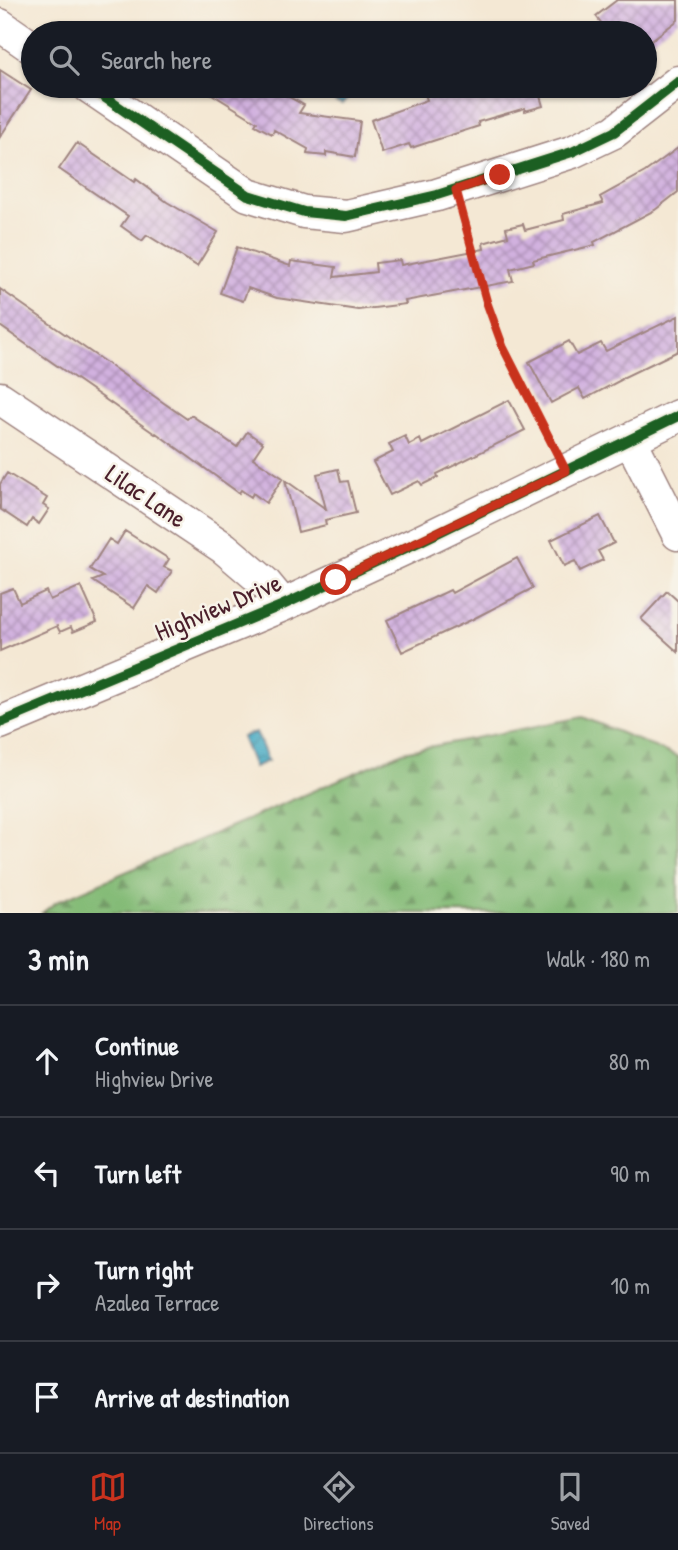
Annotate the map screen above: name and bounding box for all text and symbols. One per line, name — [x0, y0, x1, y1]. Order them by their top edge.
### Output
search box — [21, 21, 657, 98]
icon: search — [45, 41, 83, 79]
text: Search here — [101, 42, 212, 77]
route end — [484, 159, 515, 190]
street label: Lilac Lane — [99, 456, 194, 535]
street label: Highview Drive — [149, 564, 286, 649]
route start — [320, 564, 351, 595]
text: 3 min — [28, 939, 89, 979]
text: Walk · 180 m — [546, 943, 650, 974]
text: Continue — [95, 1028, 179, 1063]
icon: ahead — [28, 1042, 66, 1080]
text: 80 m — [609, 1046, 650, 1077]
text: Highview Drive — [95, 1063, 214, 1094]
icon: left — [28, 1154, 66, 1192]
text: Turn left — [95, 1156, 181, 1191]
text: 90 m — [610, 1158, 650, 1189]
text: Turn right — [95, 1252, 193, 1287]
icon: right — [28, 1266, 66, 1304]
text: 10 m — [610, 1270, 650, 1301]
text: Azalea Terrace — [95, 1287, 219, 1318]
icon: arrive — [28, 1378, 66, 1416]
text: Arrive at destination — [95, 1380, 290, 1415]
tab: Map — [89, 1468, 127, 1536]
tab: Directions — [304, 1468, 374, 1536]
tab: Saved — [551, 1468, 589, 1536]

